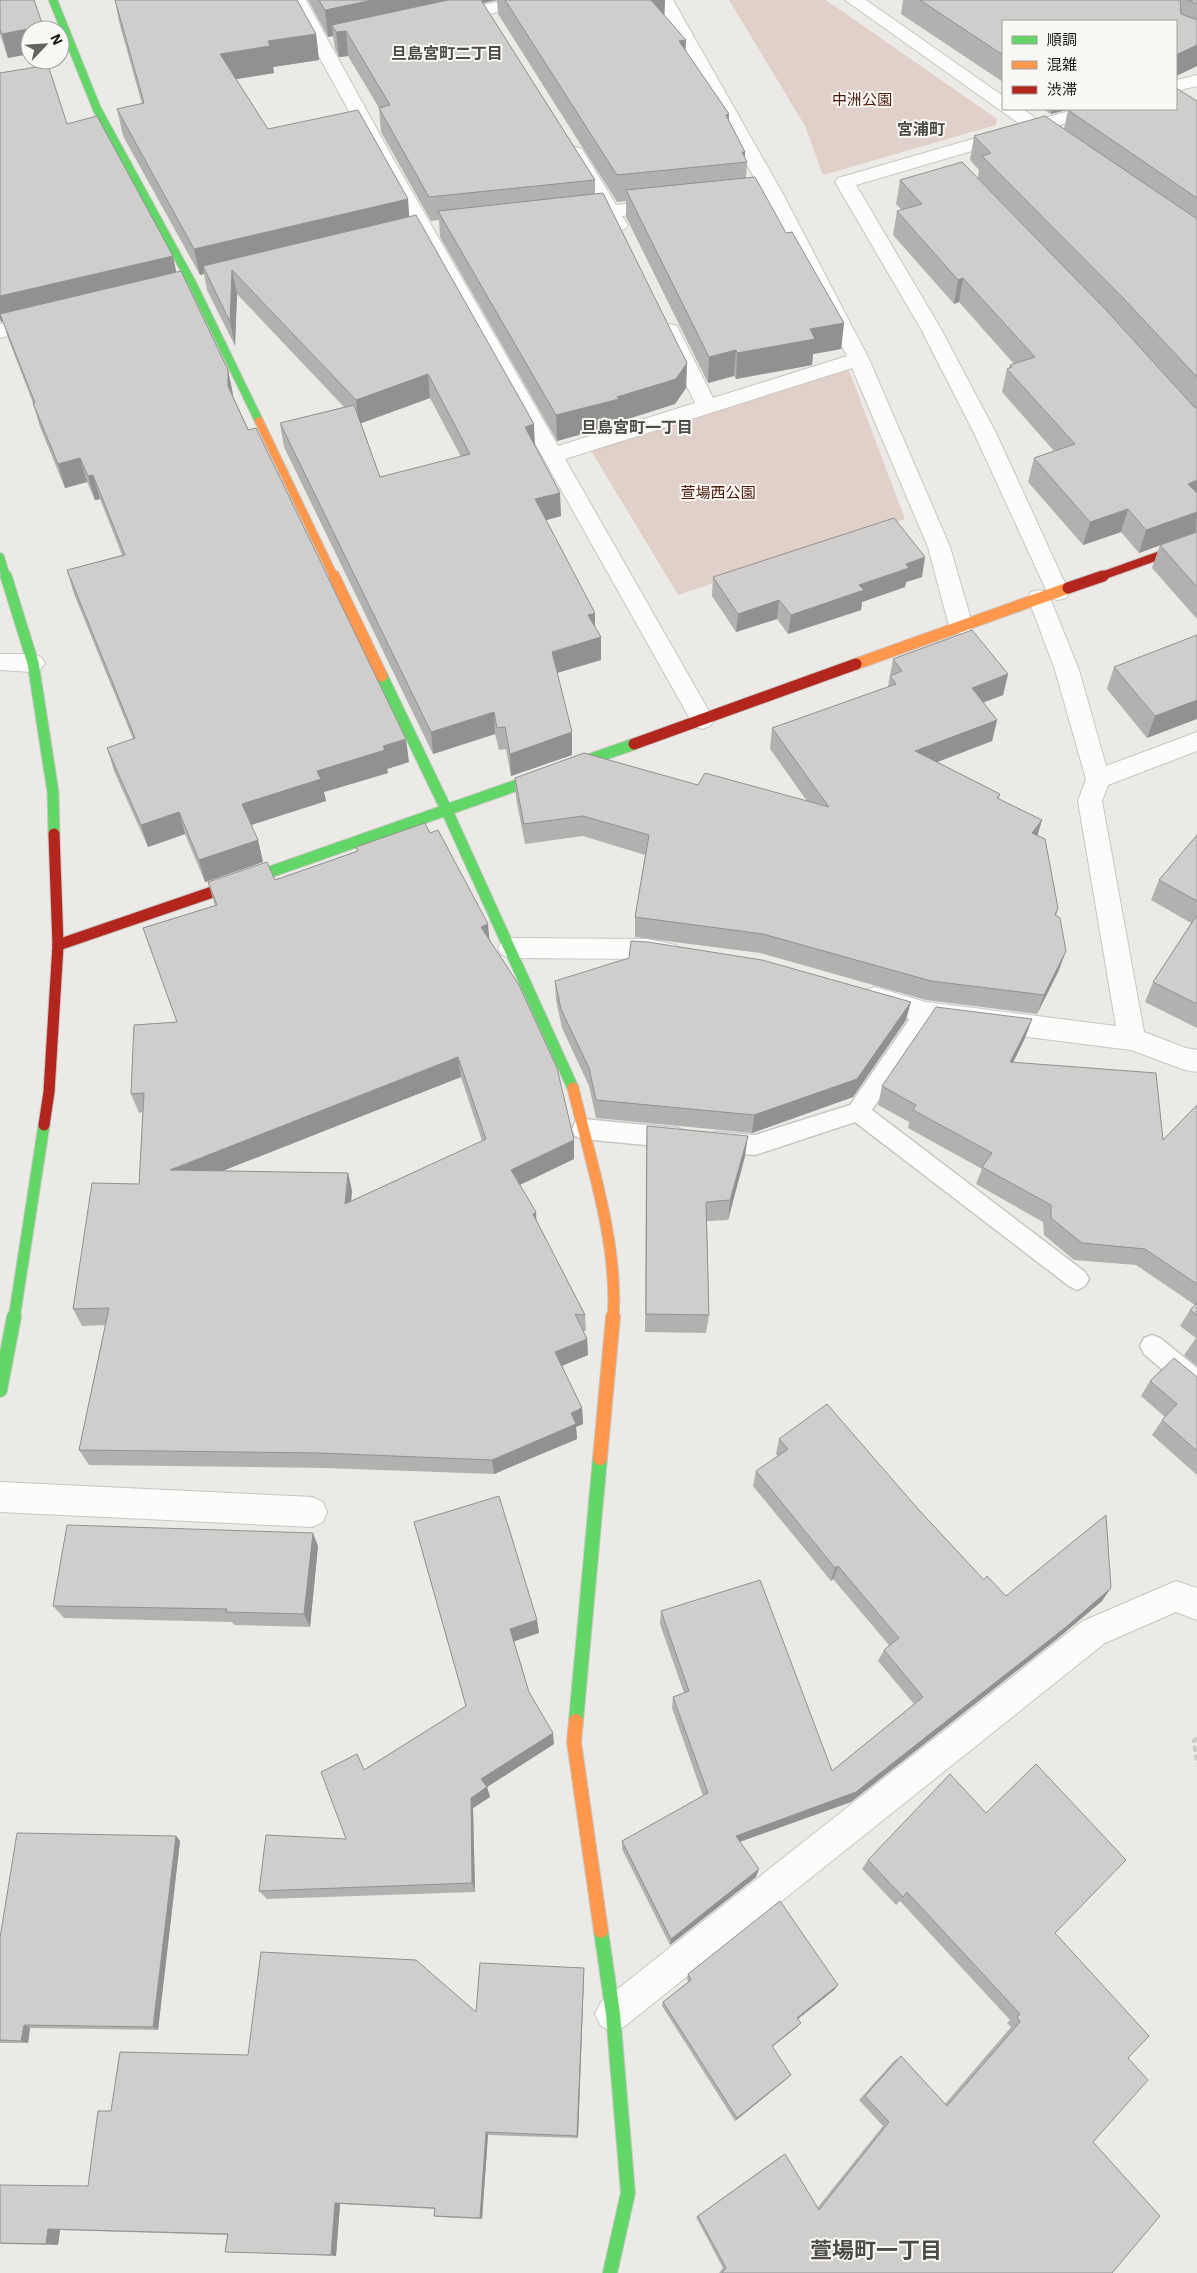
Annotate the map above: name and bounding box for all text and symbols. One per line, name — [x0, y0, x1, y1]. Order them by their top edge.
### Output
north arrow — [20, 20, 70, 70]
legend — [1002, 20, 1177, 110]
text: 順調 — [1047, 30, 1077, 49]
text: N — [46, 31, 67, 48]
district label: 旦島宮町二丁目 — [391, 43, 503, 63]
text: 混雑 — [1047, 55, 1077, 74]
text: 渋滞 — [1047, 80, 1077, 99]
park label: 中洲公園 — [832, 90, 892, 109]
district label: 宮浦町 — [897, 119, 945, 139]
district label: 旦島宮町一丁目 — [581, 417, 693, 437]
park label: 萱場西公園 — [680, 483, 756, 502]
district label: 萱場町一丁目 — [810, 2235, 942, 2264]

